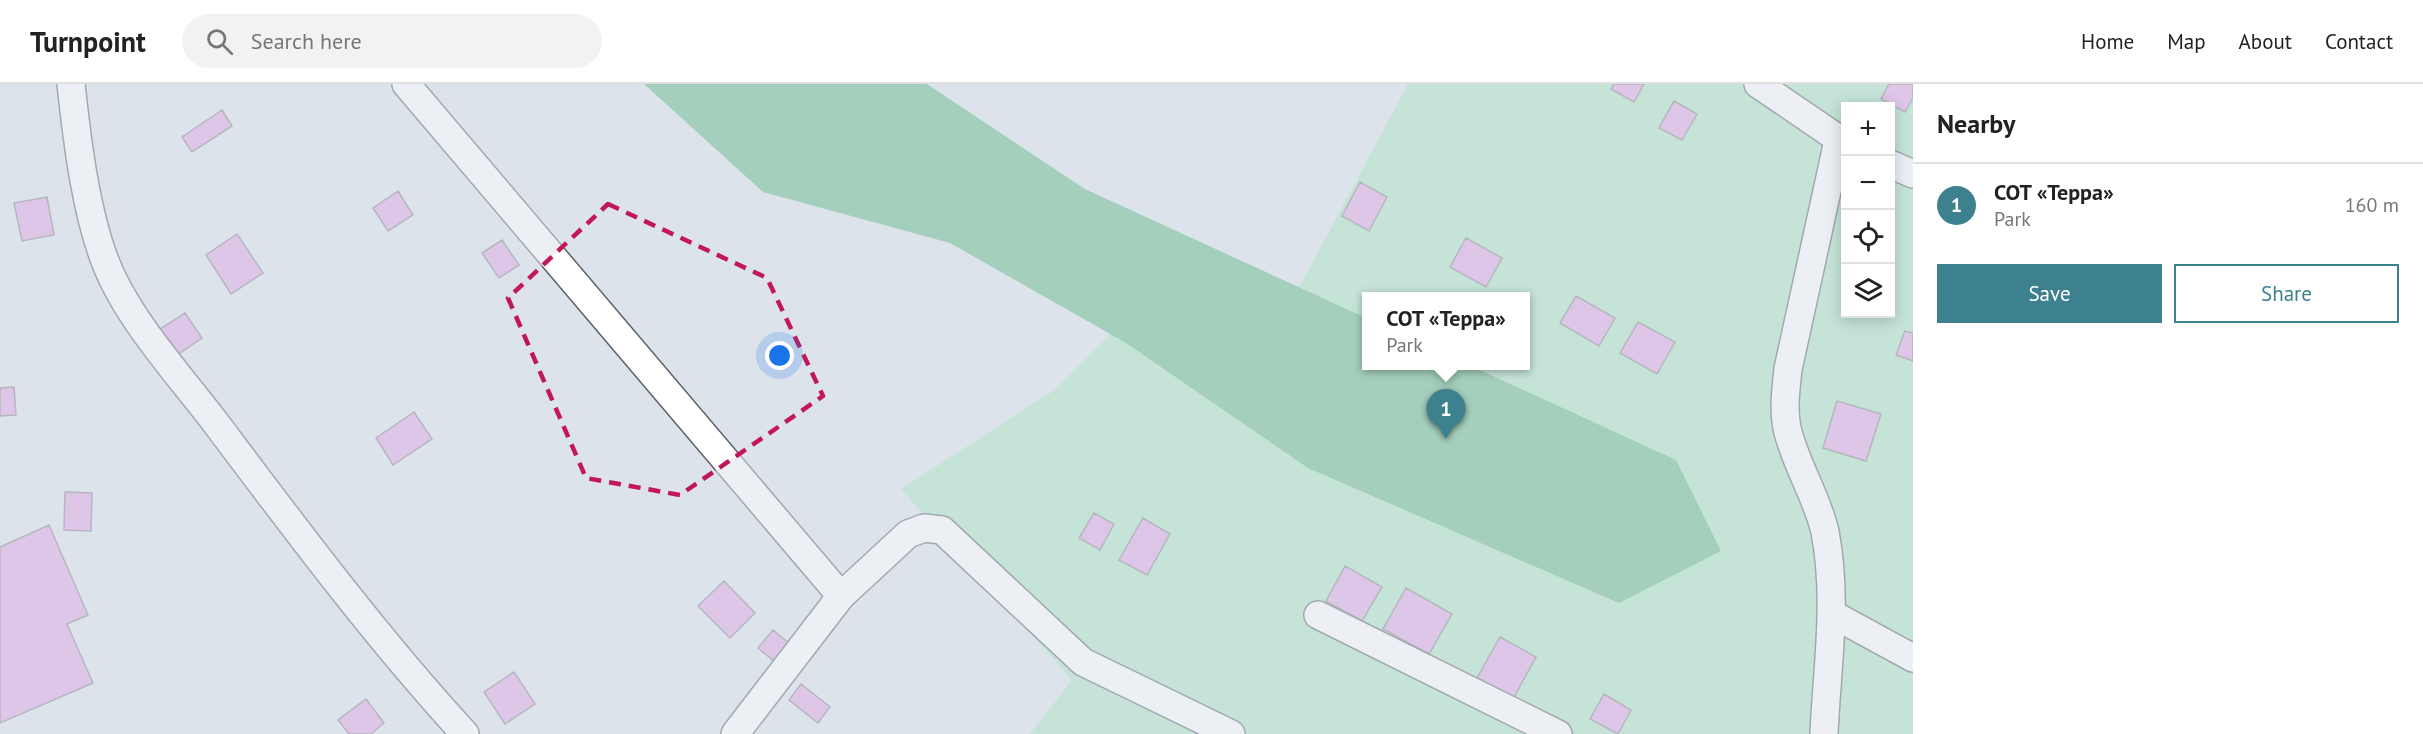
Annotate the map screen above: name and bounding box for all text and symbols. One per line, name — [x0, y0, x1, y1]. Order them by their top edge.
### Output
search box — [182, 14, 602, 68]
text: Turnpoint — [30, 23, 146, 60]
icon: search — [203, 25, 236, 58]
text: Search here — [251, 27, 362, 55]
text: Home — [2081, 28, 2134, 55]
text: Map — [2167, 28, 2206, 55]
text: About — [2239, 28, 2292, 55]
text: Contact — [2325, 28, 2393, 55]
map controls — [1841, 102, 1895, 318]
button: + — [1841, 102, 1895, 156]
text: Nearby — [1937, 107, 2015, 140]
button: − — [1841, 156, 1895, 210]
text: СОТ «Терра» — [1994, 178, 2114, 206]
text: 1 — [1951, 192, 1962, 218]
text: 160 m — [2345, 192, 2399, 218]
text: Park — [1994, 206, 2031, 232]
button: locate — [1841, 210, 1895, 264]
button: layers — [1841, 264, 1895, 318]
button: Save — [1937, 264, 2162, 323]
button: Share — [2174, 264, 2399, 323]
popup — [1362, 292, 1530, 370]
text: СОТ «Терра» — [1386, 304, 1506, 332]
text: Park — [1386, 332, 1423, 358]
your location — [765, 341, 794, 370]
pin: 1 — [1426, 390, 1466, 439]

